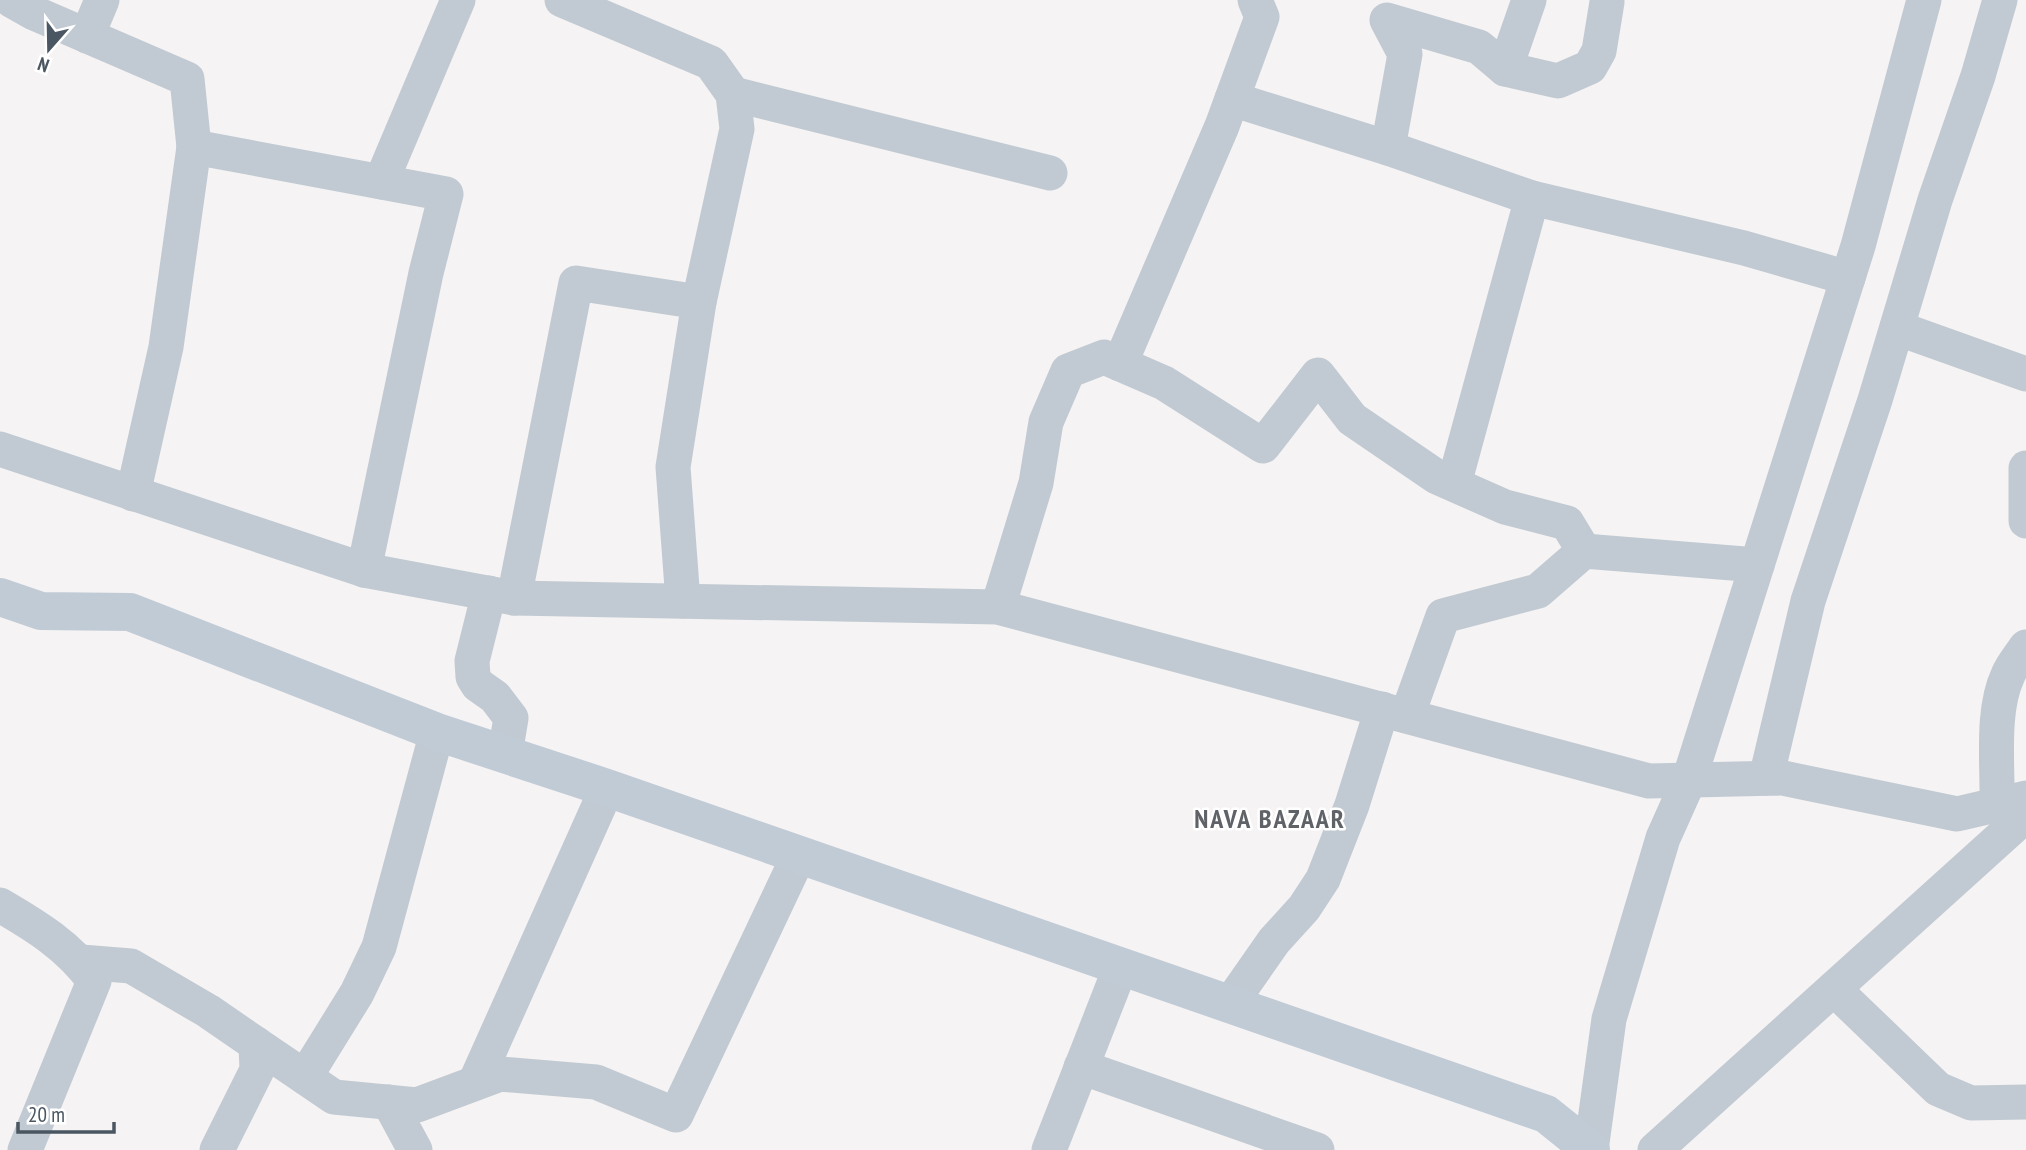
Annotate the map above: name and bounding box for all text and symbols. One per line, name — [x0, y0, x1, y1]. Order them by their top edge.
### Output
north arrow — [14, 14, 84, 84]
text: N — [34, 52, 52, 78]
district label: NAVA BAZAAR — [1194, 802, 1346, 835]
scale bar — [18, 1090, 114, 1134]
text: 20 m — [28, 1101, 65, 1128]

